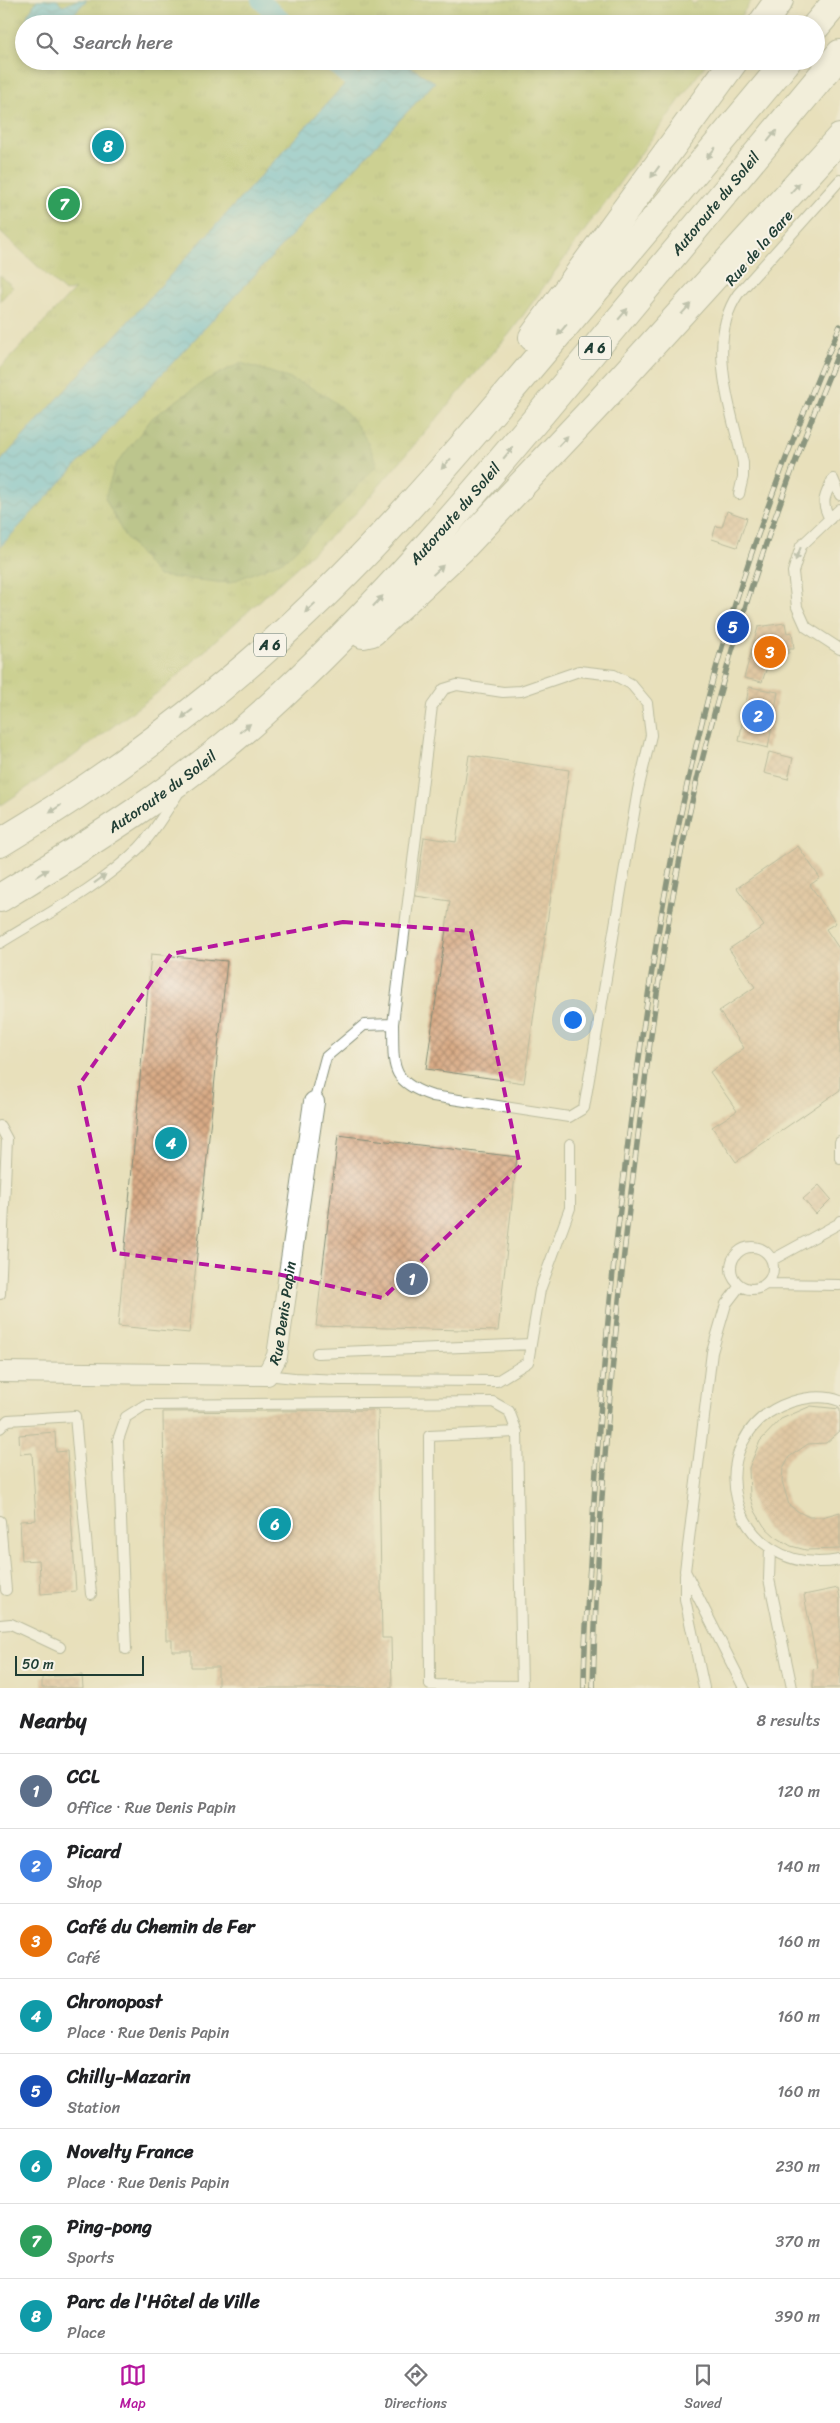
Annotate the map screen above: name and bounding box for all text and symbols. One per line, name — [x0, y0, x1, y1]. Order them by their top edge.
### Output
search box — [15, 15, 825, 70]
text: Search here — [73, 26, 173, 59]
icon: search — [33, 29, 61, 57]
pin: 8 — [92, 127, 124, 165]
one-way arrow — [767, 129, 778, 142]
street label: Autoroute du Soleil — [664, 145, 767, 262]
one-way arrow — [706, 146, 717, 159]
one-way arrow — [650, 165, 660, 179]
one-way arrow — [789, 183, 801, 195]
pin: 7 — [48, 185, 80, 223]
street label: Rue de la Gare — [718, 204, 800, 292]
one-way arrow — [680, 303, 692, 315]
one-way arrow — [618, 308, 629, 321]
one-way arrow — [556, 324, 567, 337]
road number: A 6 — [579, 336, 611, 359]
one-way arrow — [557, 435, 569, 447]
one-way arrow — [502, 447, 514, 459]
street label: Autoroute du Soleil — [402, 456, 508, 572]
one-way arrow — [440, 457, 451, 470]
one-way arrow — [794, 547, 802, 562]
one-way arrow — [432, 564, 444, 576]
one-way arrow — [372, 595, 384, 607]
one-way arrow — [305, 602, 317, 614]
pin: 5 — [717, 608, 749, 646]
pin: 3 — [754, 633, 786, 671]
road number: A 6 — [254, 634, 286, 656]
pin: 2 — [742, 697, 774, 735]
one-way arrow — [181, 709, 194, 719]
one-way arrow — [238, 722, 251, 733]
street label: Autoroute du Soleil — [102, 744, 223, 840]
one-way arrow — [49, 804, 62, 813]
one-way arrow — [35, 868, 48, 877]
one-way arrow — [93, 874, 107, 884]
your location — [560, 1007, 586, 1033]
pin: 4 — [155, 1124, 187, 1162]
street label: Rue Denis Papin — [261, 1259, 304, 1370]
pin: 1 — [396, 1260, 428, 1298]
pin: 6 — [259, 1505, 291, 1543]
text: 50 m — [22, 1652, 54, 1677]
scale bar — [15, 1653, 144, 1676]
text: Nearby — [20, 1702, 86, 1740]
text: 8 results — [757, 1706, 820, 1735]
text: CCL — [67, 1760, 100, 1793]
text: 1 — [33, 1777, 39, 1806]
text: 120 m — [777, 1777, 820, 1806]
text: Office · Rue Denis Papin — [67, 1793, 236, 1822]
text: Picard — [67, 1835, 121, 1868]
text: 2 — [31, 1852, 41, 1881]
text: 140 m — [777, 1852, 820, 1881]
text: Shop — [67, 1868, 102, 1897]
text: Café du Chemin de Fer — [67, 1910, 255, 1943]
text: 3 — [32, 1927, 40, 1956]
text: 160 m — [777, 1927, 820, 1956]
text: Café — [67, 1943, 100, 1972]
text: Chronopost — [67, 1985, 162, 2018]
text: 4 — [31, 2002, 41, 2031]
text: 160 m — [777, 2002, 820, 2031]
text: Place · Rue Denis Papin — [67, 2018, 229, 2047]
text: Chilly-Mazarin — [67, 2060, 190, 2093]
text: 5 — [31, 2077, 41, 2106]
text: 160 m — [777, 2077, 820, 2106]
text: Station — [67, 2093, 120, 2122]
text: Novelty France — [67, 2135, 194, 2168]
text: 6 — [31, 2152, 41, 2181]
text: 230 m — [775, 2152, 820, 2181]
text: Place · Rue Denis Papin — [67, 2168, 229, 2197]
text: Ping-pong — [67, 2210, 152, 2243]
text: 7 — [31, 2227, 41, 2256]
text: 370 m — [776, 2227, 820, 2256]
text: Sports — [67, 2243, 114, 2272]
text: Parc de l'Hôtel de Ville — [67, 2285, 260, 2318]
text: 8 — [31, 2302, 41, 2331]
text: 390 m — [775, 2302, 820, 2331]
text: Place — [67, 2318, 106, 2347]
tab: Map — [119, 2361, 147, 2416]
tab: Directions — [384, 2361, 447, 2416]
tab: Saved — [684, 2361, 721, 2416]

